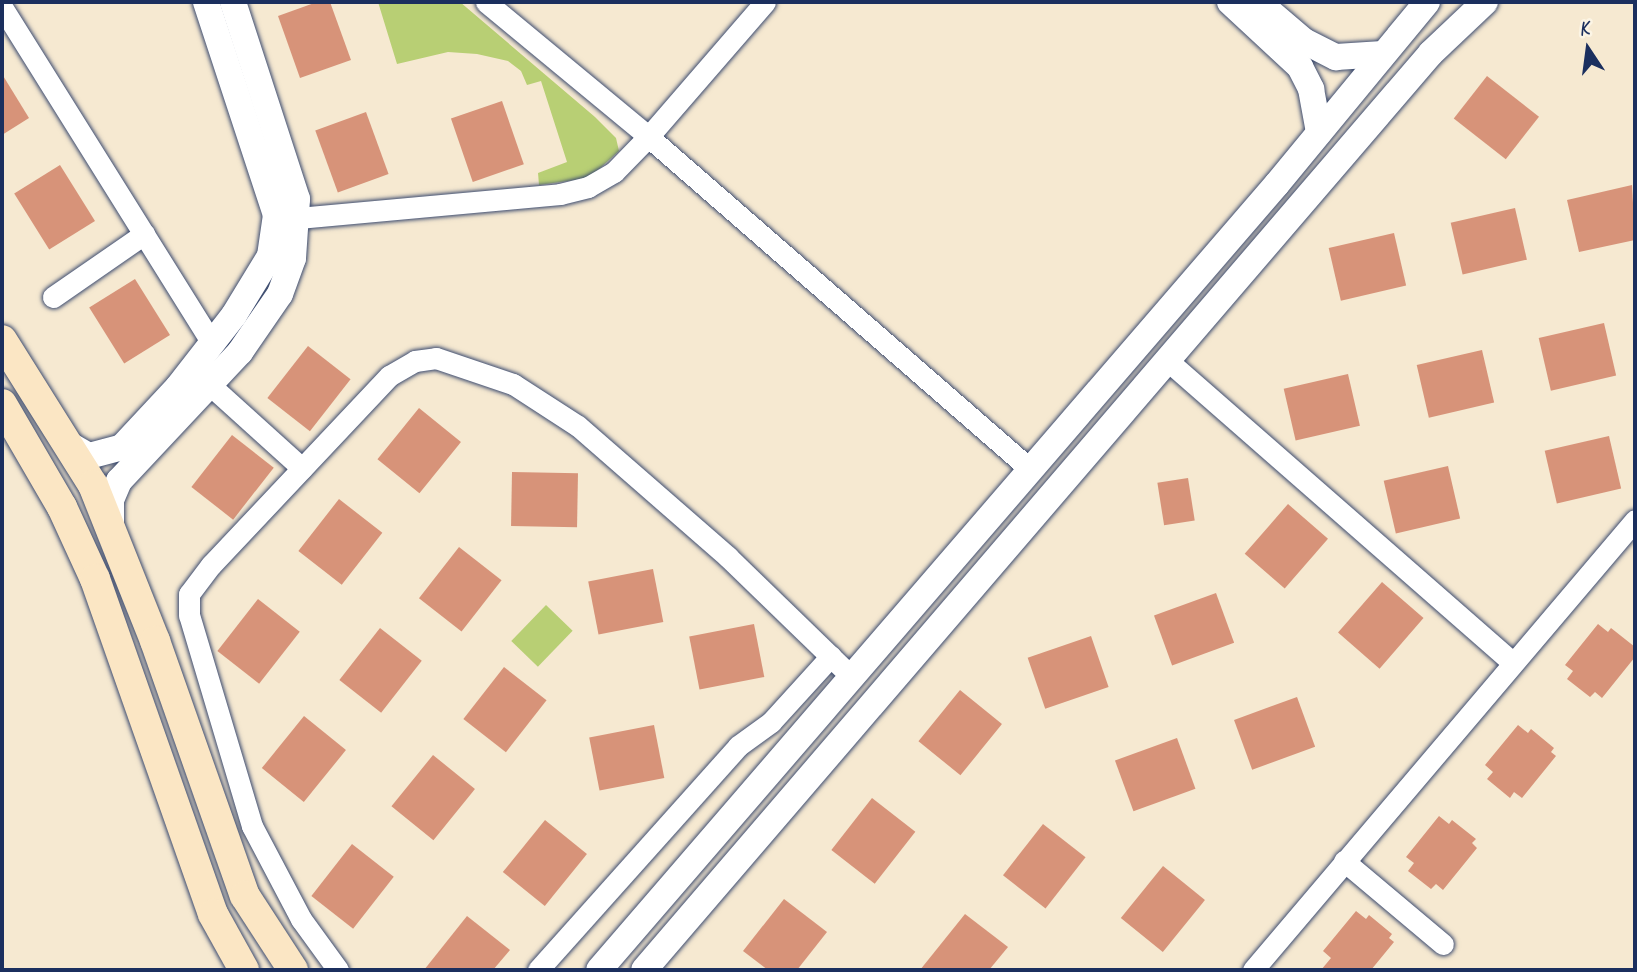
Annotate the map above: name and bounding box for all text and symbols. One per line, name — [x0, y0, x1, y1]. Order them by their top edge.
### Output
north arrow — [1553, 14, 1623, 84]
text: K — [1576, 16, 1591, 41]

